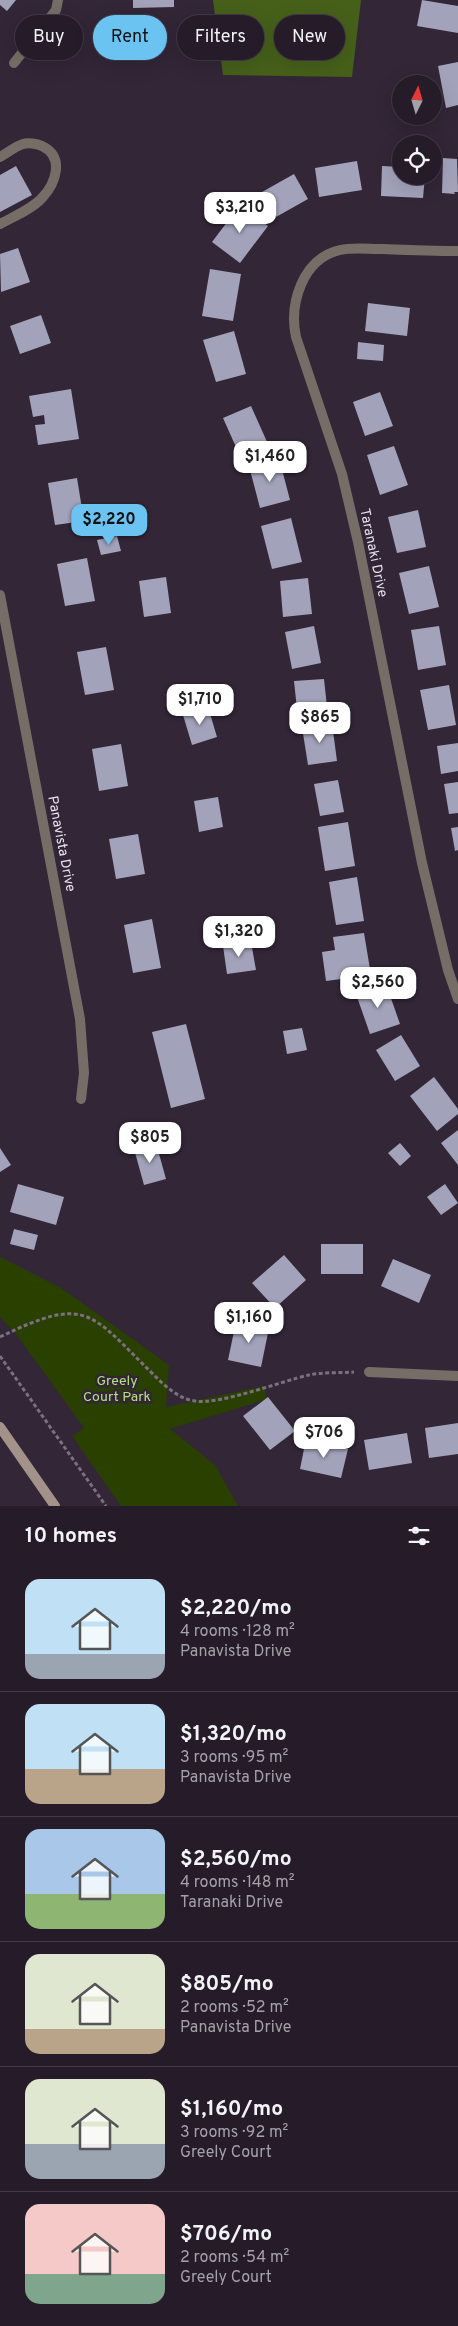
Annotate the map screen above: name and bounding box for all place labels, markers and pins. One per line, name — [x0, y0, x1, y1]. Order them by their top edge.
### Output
pin: $3,210 — [199, 192, 281, 234]
pin: $1,460 — [229, 440, 311, 483]
pin: $2,220 — [68, 504, 150, 546]
pin: $1,710 — [159, 684, 241, 726]
pin: $865 — [290, 702, 350, 744]
pin: $1,320 — [198, 916, 280, 958]
pin: $2,560 — [337, 966, 419, 1009]
pin: $805 — [120, 1122, 180, 1164]
pin: $1,160 — [208, 1302, 290, 1344]
pin: $706 — [294, 1416, 354, 1459]

